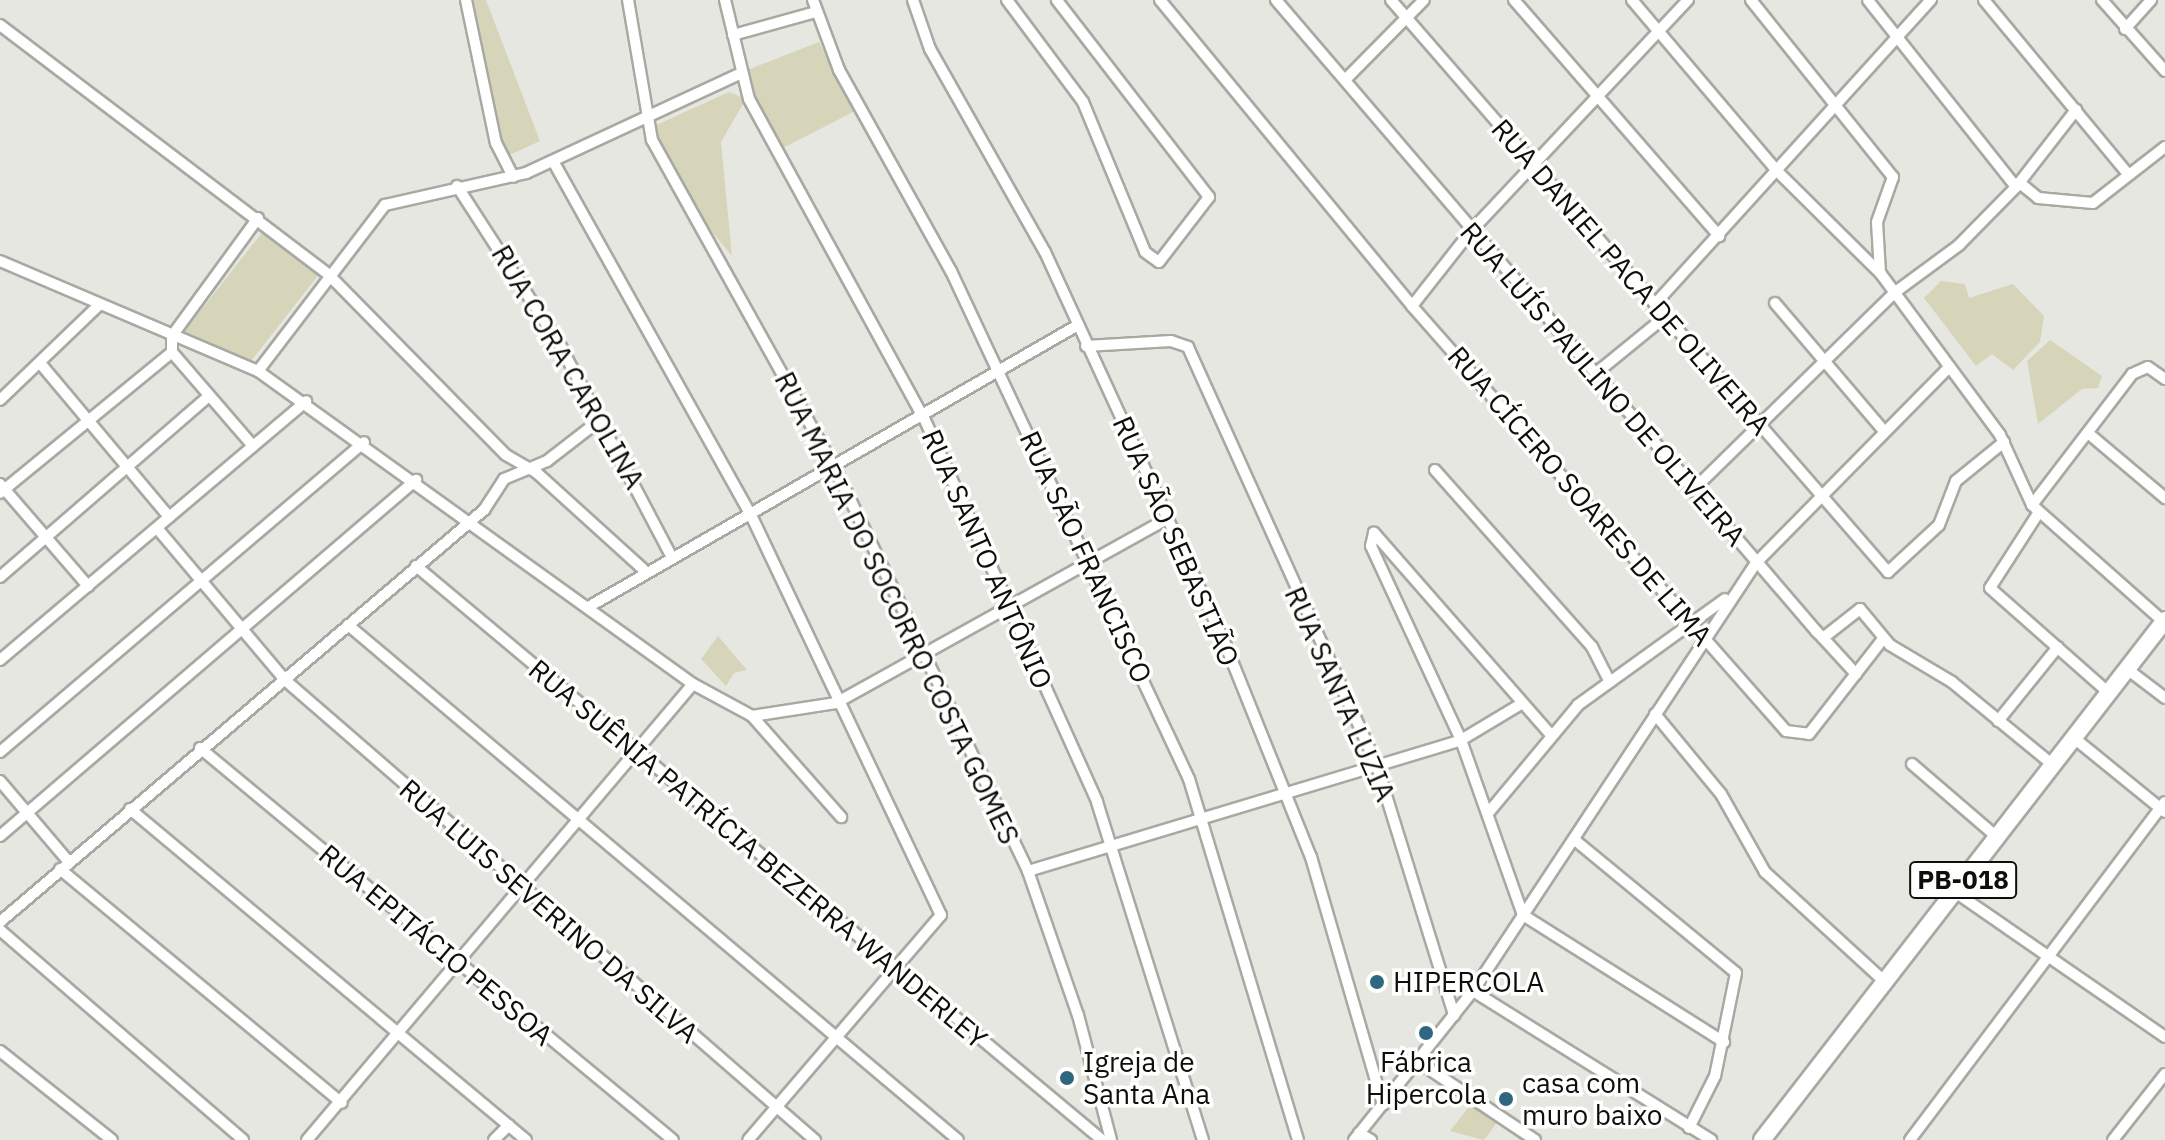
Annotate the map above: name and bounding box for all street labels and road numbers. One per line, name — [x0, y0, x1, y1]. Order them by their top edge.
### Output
street label: RUA DANIEL PACA DE OLIVEIRA — [1485, 112, 1777, 442]
street label: RUA LUÍS PAULINO DE OLIVEIRA — [1453, 215, 1753, 553]
street label: RUA CORA CAROLINA — [484, 239, 652, 495]
street label: RUA CÍCERO SOARES DE LIMA — [1441, 340, 1719, 652]
street label: RUA MARIA DO SOCORRO COSTA GOMES — [768, 366, 1026, 850]
street label: RUA SÃO SEBASTIÃO — [1106, 411, 1246, 671]
street label: RUA SANTO ANTÔNIO — [915, 424, 1059, 694]
street label: RUA SÃO FRANCISCO — [1013, 426, 1159, 688]
street label: RUA SANTA LUZIA — [1278, 582, 1402, 806]
street label: RUA SUÊNIA PATRÍCIA BEZERRA WANDERLEY — [522, 652, 994, 1056]
street label: RUA LUIS SEVERINO DA SILVA — [393, 772, 705, 1050]
street label: RUA EPITÁCIO PESSOA — [312, 837, 560, 1053]
road number: PB-018 — [1909, 858, 2017, 902]

